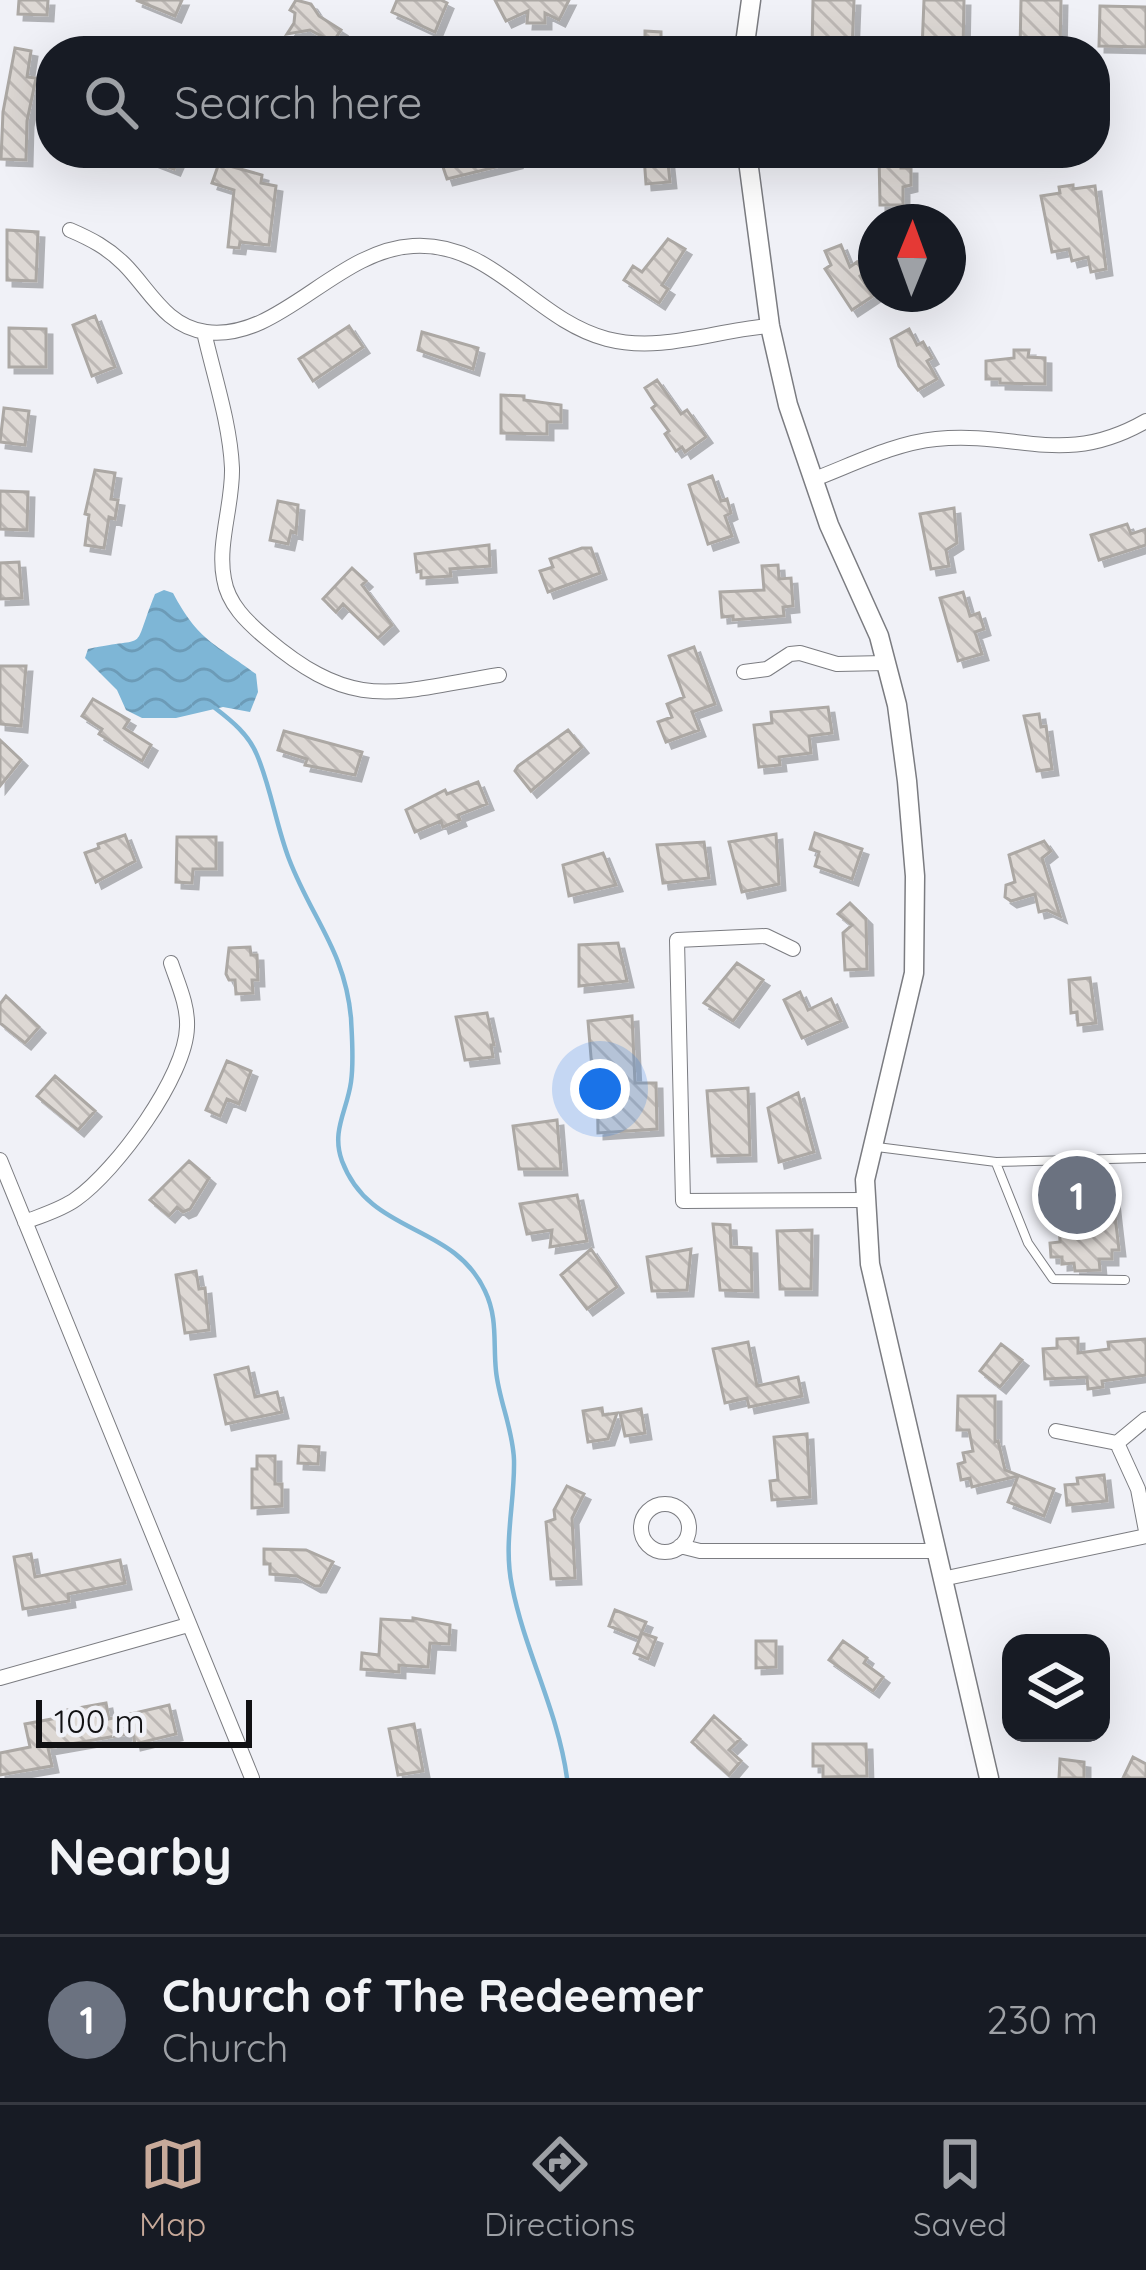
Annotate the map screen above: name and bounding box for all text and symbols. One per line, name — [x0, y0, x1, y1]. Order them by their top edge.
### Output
search box — [36, 36, 1110, 168]
icon: search — [78, 69, 144, 135]
text: Search here — [174, 74, 422, 130]
north arrow — [858, 204, 966, 312]
your location — [570, 1059, 630, 1119]
pin: 1 — [1038, 1150, 1116, 1240]
map controls — [1002, 1634, 1110, 1742]
button: layers — [1002, 1634, 1110, 1742]
scale bar — [36, 1694, 252, 1747]
text: 100 m — [54, 1700, 145, 1741]
text: Nearby — [48, 1824, 232, 1888]
text: Church of The Redeemer — [162, 1967, 704, 2023]
text: 1 — [79, 1995, 95, 2044]
text: 230 m — [987, 1995, 1098, 2044]
text: Church — [162, 2023, 288, 2072]
tab: Map — [139, 2131, 206, 2244]
tab: Directions — [484, 2131, 635, 2244]
tab: Saved — [913, 2131, 1007, 2244]

